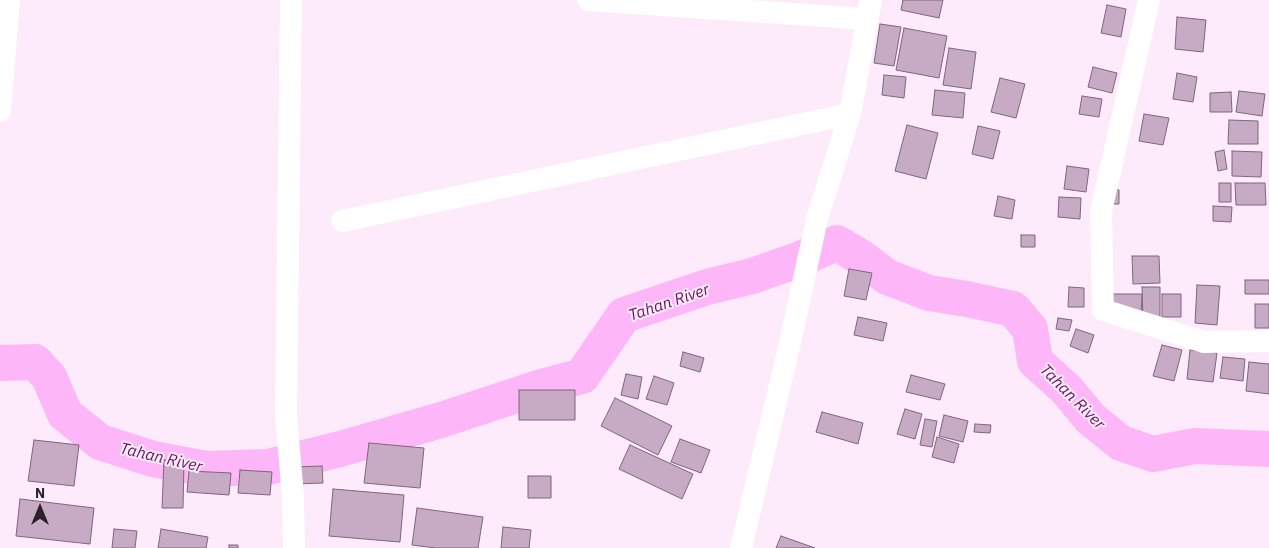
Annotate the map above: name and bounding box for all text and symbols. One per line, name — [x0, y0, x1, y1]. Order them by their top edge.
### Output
water label: Tahan River — [626, 280, 712, 326]
water label: Tahan River — [1035, 360, 1109, 434]
water label: Tahan River — [118, 439, 204, 477]
north arrow — [15, 483, 65, 533]
text: N — [35, 484, 45, 502]

